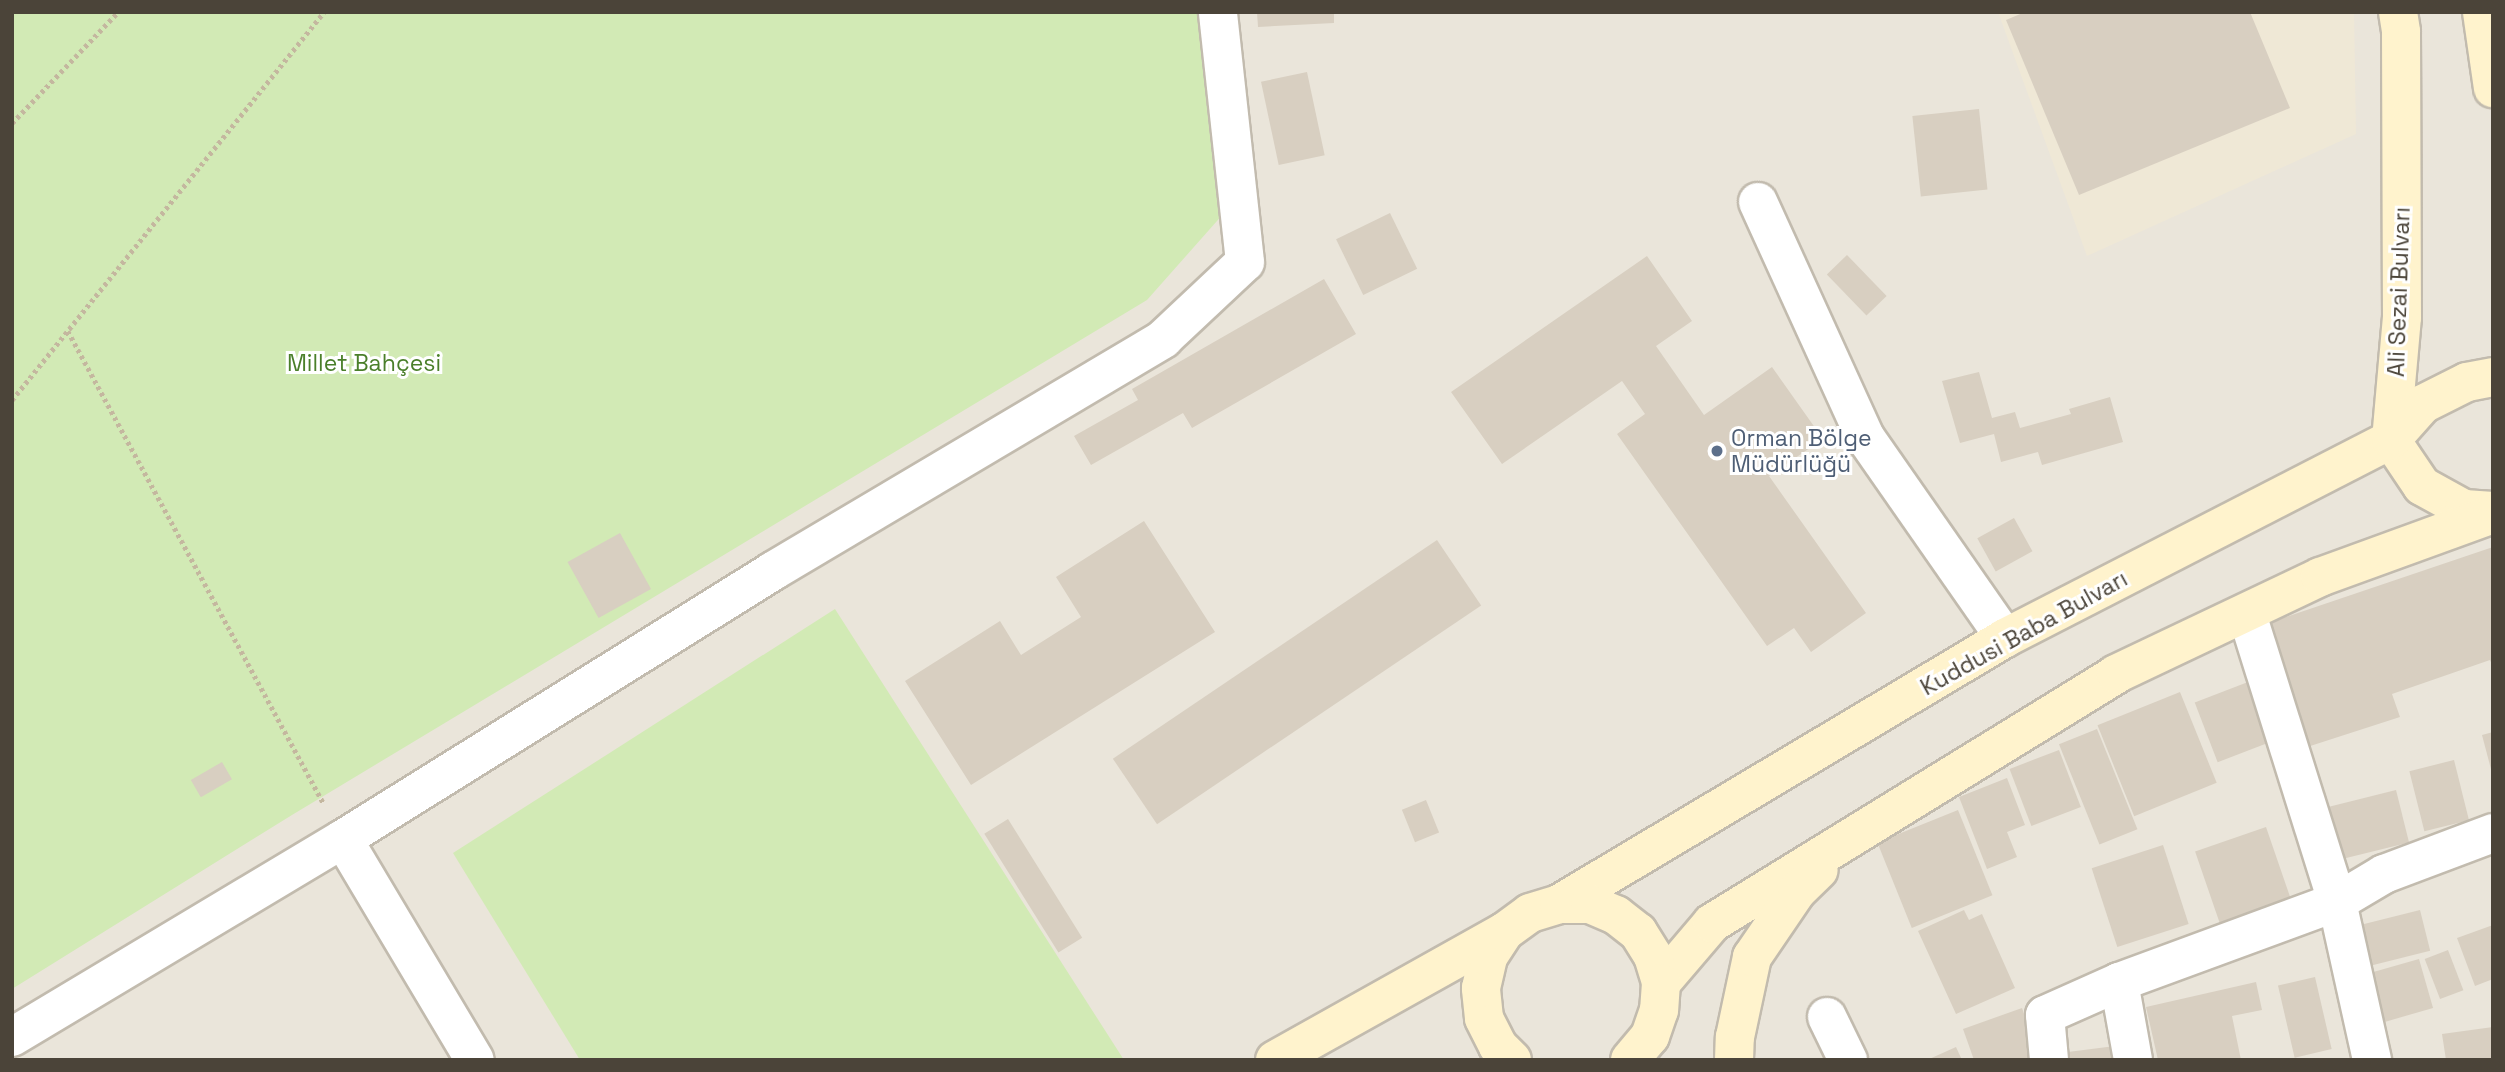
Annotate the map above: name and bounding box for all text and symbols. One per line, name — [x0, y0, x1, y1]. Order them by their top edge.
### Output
street label: Ali Sezai Bulvarı — [2382, 206, 2416, 378]
park label: Millet Bahçesi — [287, 349, 441, 377]
place label: Orman Bölge Müdürlüğü — [1731, 424, 1872, 478]
marker: Orman Bölge Müdürlüğü — [1709, 443, 1725, 459]
street label: Kuddusi Baba Bulvarı — [1916, 565, 2132, 701]

